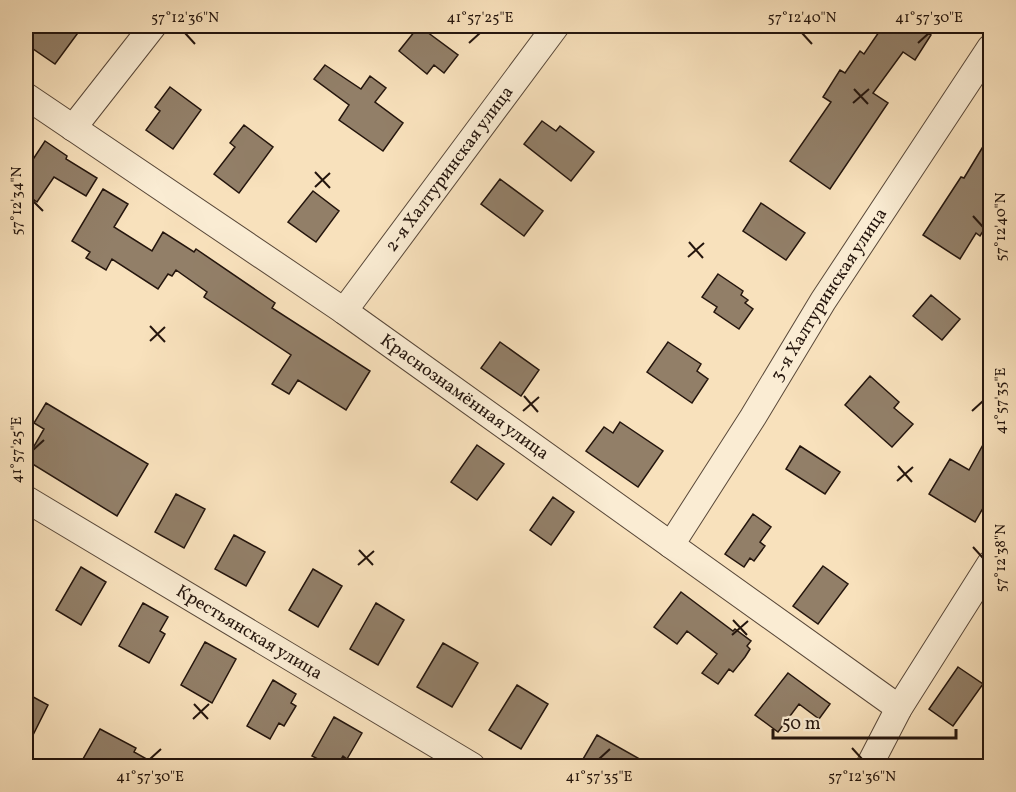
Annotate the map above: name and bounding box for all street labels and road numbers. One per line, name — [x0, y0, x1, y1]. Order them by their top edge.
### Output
street label: 2-я Халтуринская улица — [380, 81, 520, 257]
street label: 3-я Халтуринская улица — [765, 203, 893, 386]
street label: Краснознамённая улица — [375, 328, 554, 466]
street label: Крестьянская улица — [171, 579, 327, 686]

